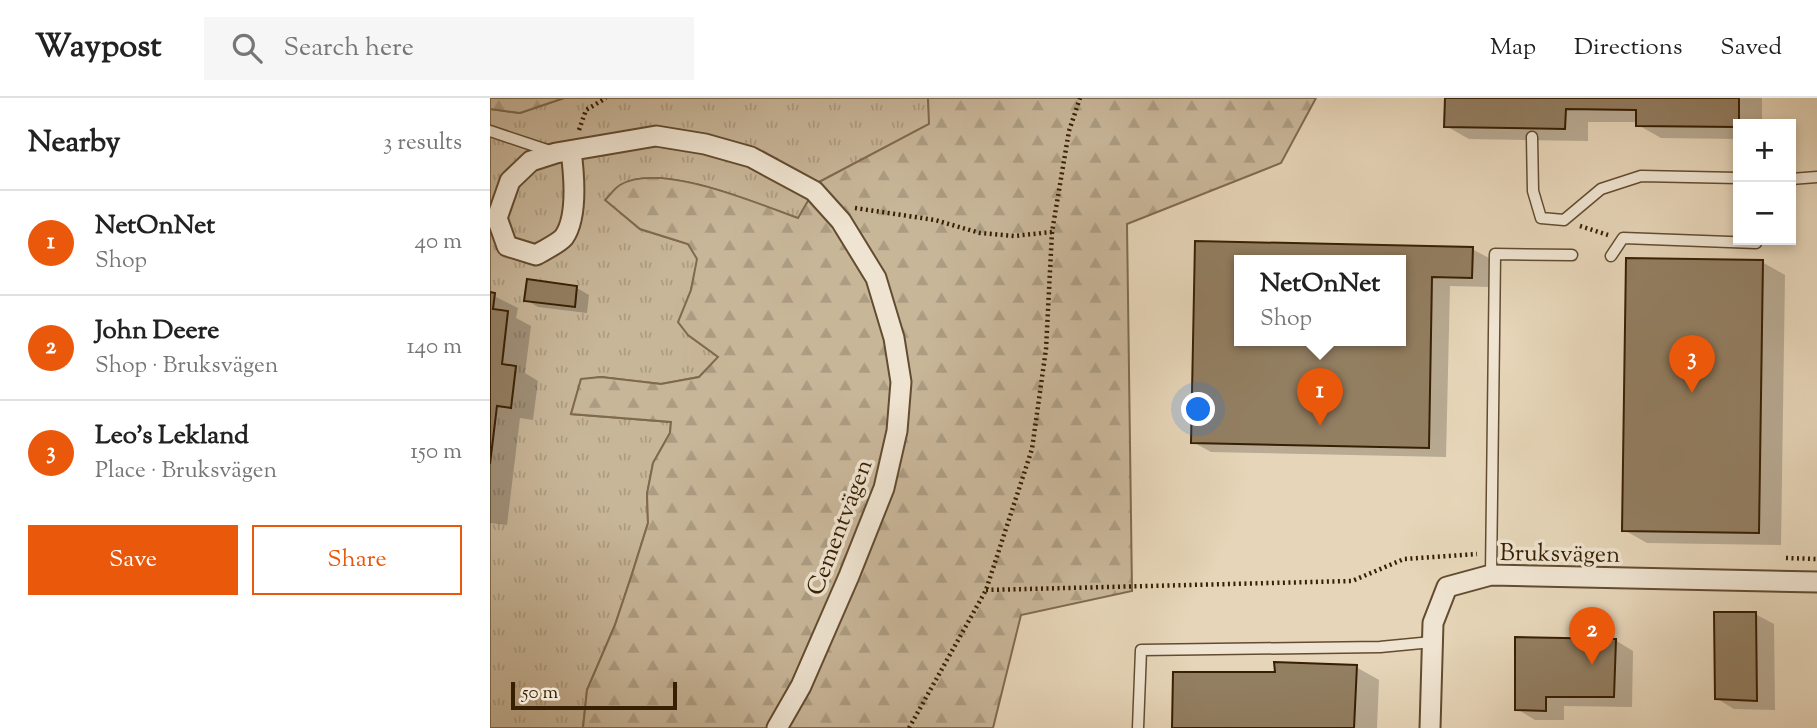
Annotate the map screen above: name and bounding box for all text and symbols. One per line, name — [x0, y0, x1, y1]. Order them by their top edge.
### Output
search box — [204, 17, 694, 80]
text: Waypost — [35, 24, 162, 72]
icon: search — [228, 29, 266, 67]
text: Search here — [284, 30, 414, 67]
text: Map — [1490, 31, 1536, 65]
text: Directions — [1574, 31, 1682, 65]
text: Saved — [1720, 31, 1782, 65]
map controls — [1733, 119, 1796, 245]
button: + — [1733, 119, 1796, 182]
text: Nearby — [28, 122, 120, 165]
text: 3 results — [383, 127, 462, 160]
button: − — [1733, 182, 1796, 245]
text: NetOnNet — [95, 208, 215, 245]
text: 1 — [47, 226, 55, 259]
text: 40 m — [415, 226, 462, 259]
text: Shop — [95, 245, 147, 278]
popup — [1234, 255, 1406, 346]
text: NetOnNet — [1260, 266, 1380, 303]
text: Shop — [1260, 303, 1312, 336]
text: John Deere — [95, 313, 220, 350]
text: 2 — [46, 331, 56, 364]
text: 140 m — [407, 331, 462, 364]
pin: 3 — [1669, 335, 1715, 393]
text: Shop · Bruksvägen — [95, 350, 278, 383]
pin: 1 — [1297, 368, 1343, 426]
your location — [1181, 392, 1215, 426]
text: Leo's Lekland — [95, 418, 249, 455]
text: 3 — [46, 436, 56, 469]
text: 150 m — [410, 436, 462, 469]
text: Place · Bruksvägen — [95, 455, 277, 488]
street label: Cementvägen — [799, 455, 882, 601]
button: Save — [28, 525, 238, 595]
button: Share — [252, 525, 462, 595]
street label: Bruksvägen — [1499, 537, 1621, 573]
pin: 2 — [1569, 607, 1615, 665]
scale bar — [511, 679, 677, 711]
text: 50 m — [522, 680, 558, 707]

